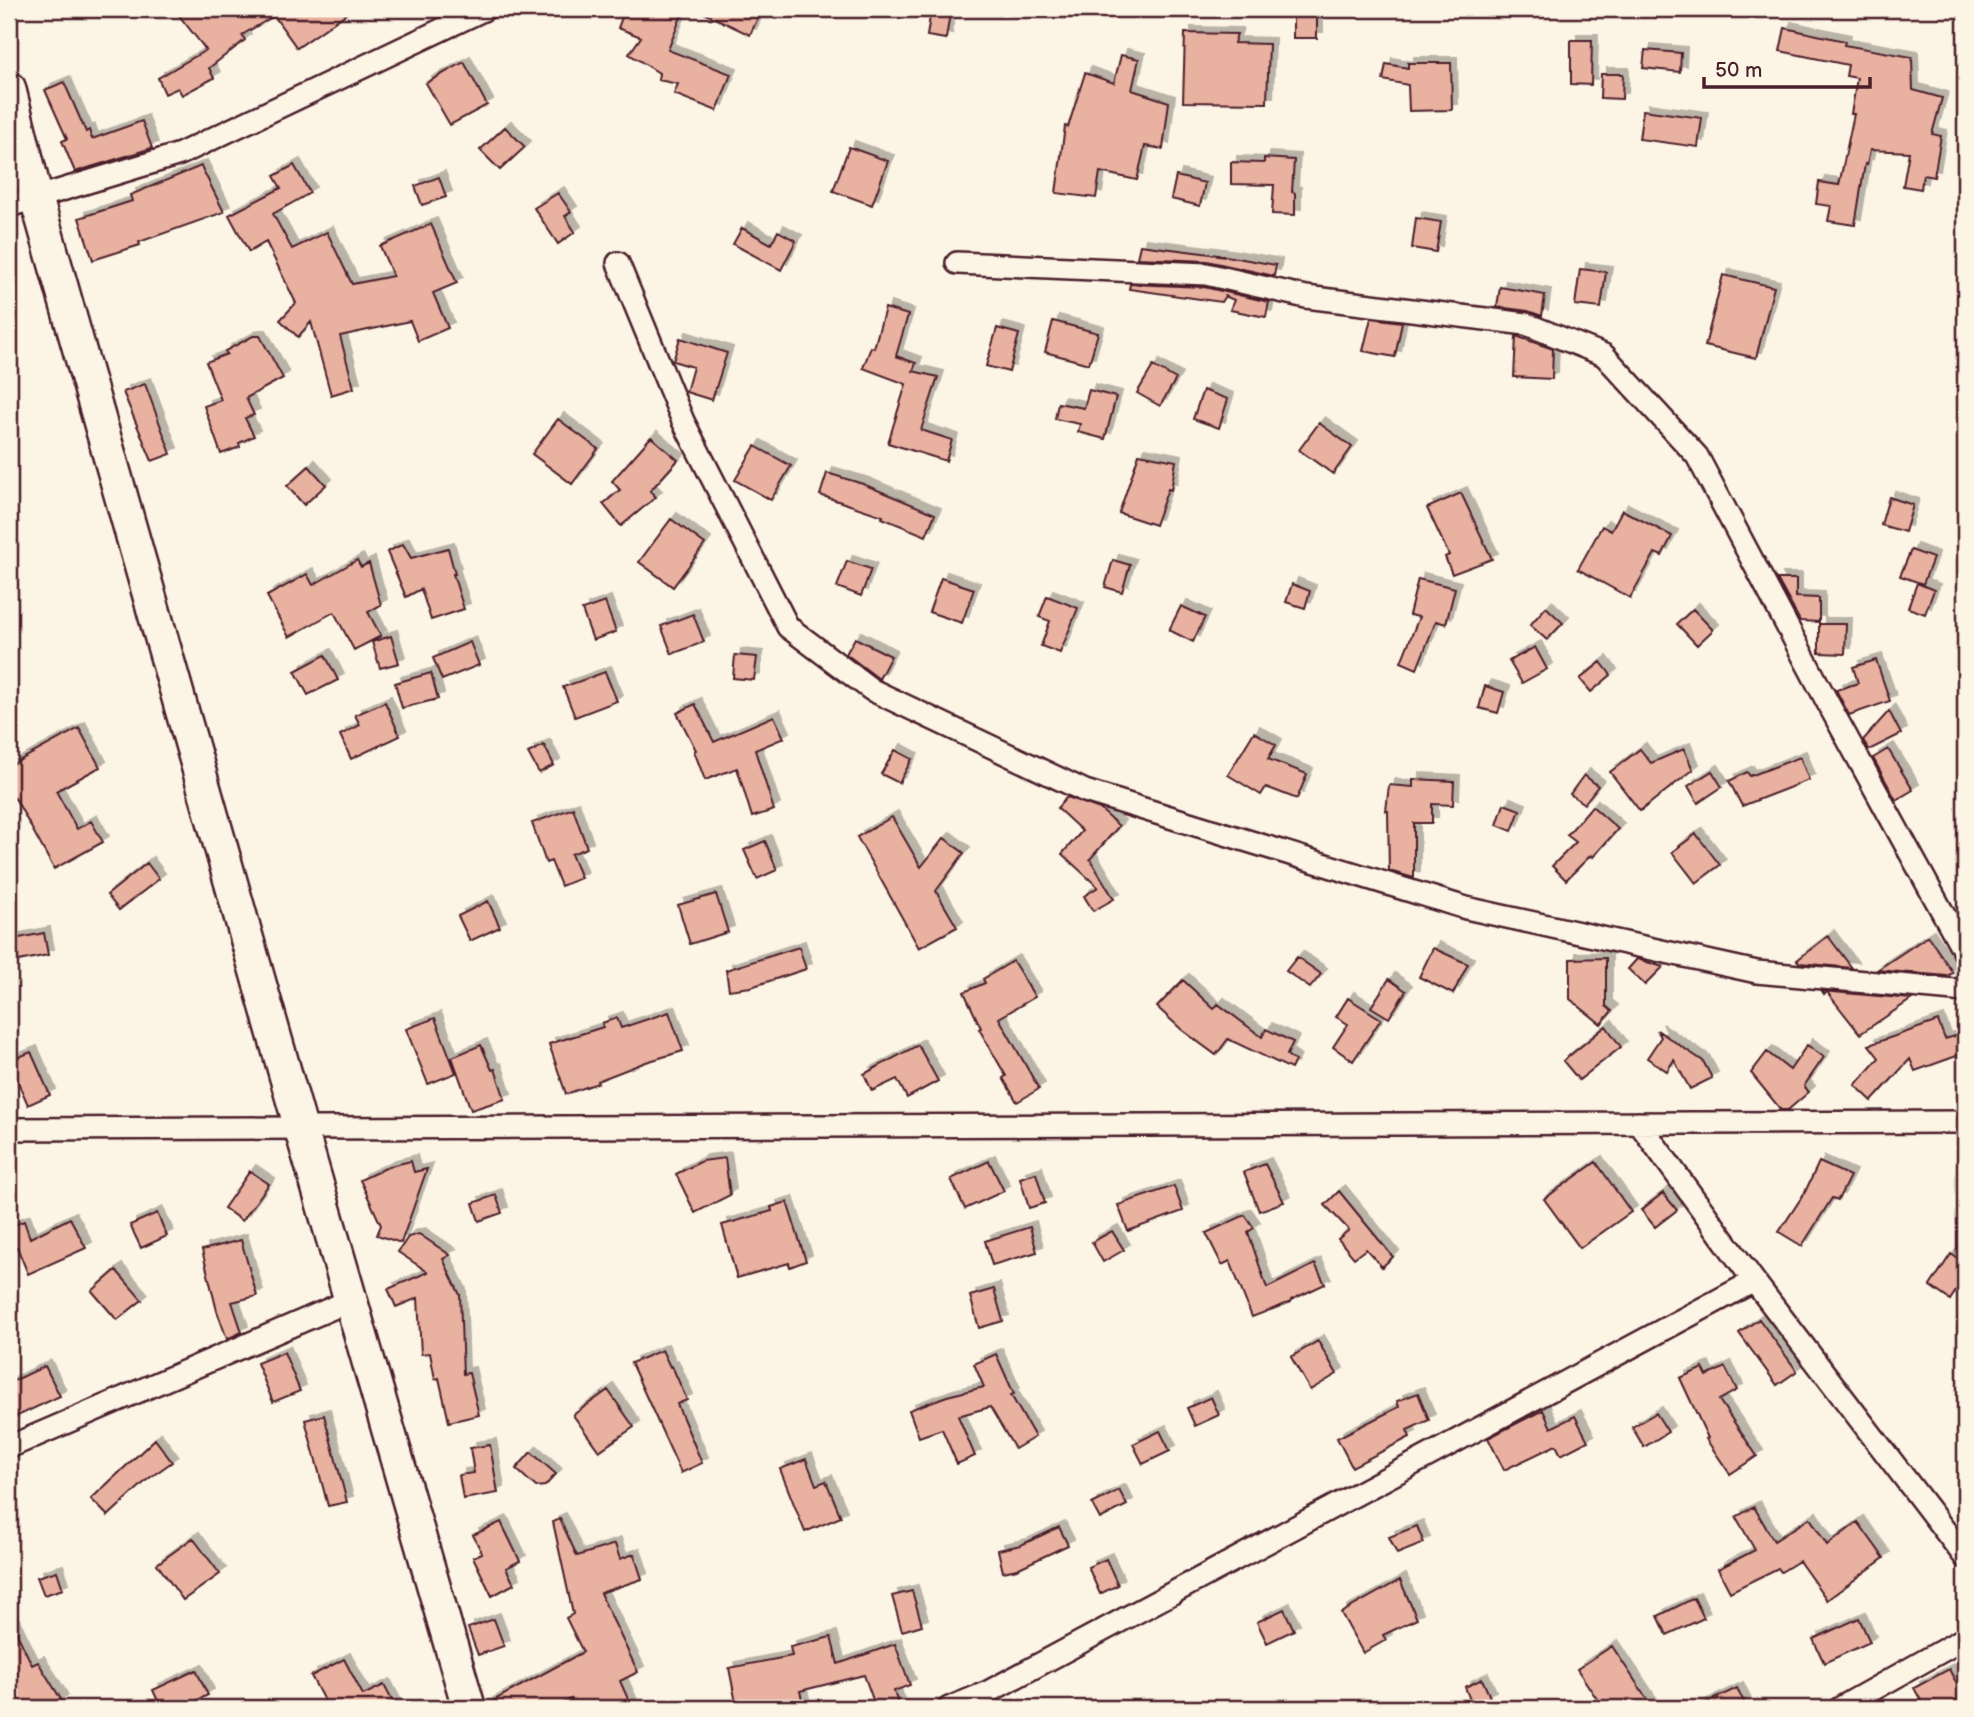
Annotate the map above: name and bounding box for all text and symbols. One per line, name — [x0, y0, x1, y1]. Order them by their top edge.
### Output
scale bar — [1704, 46, 1871, 90]
text: 50 m — [1715, 58, 1762, 83]

